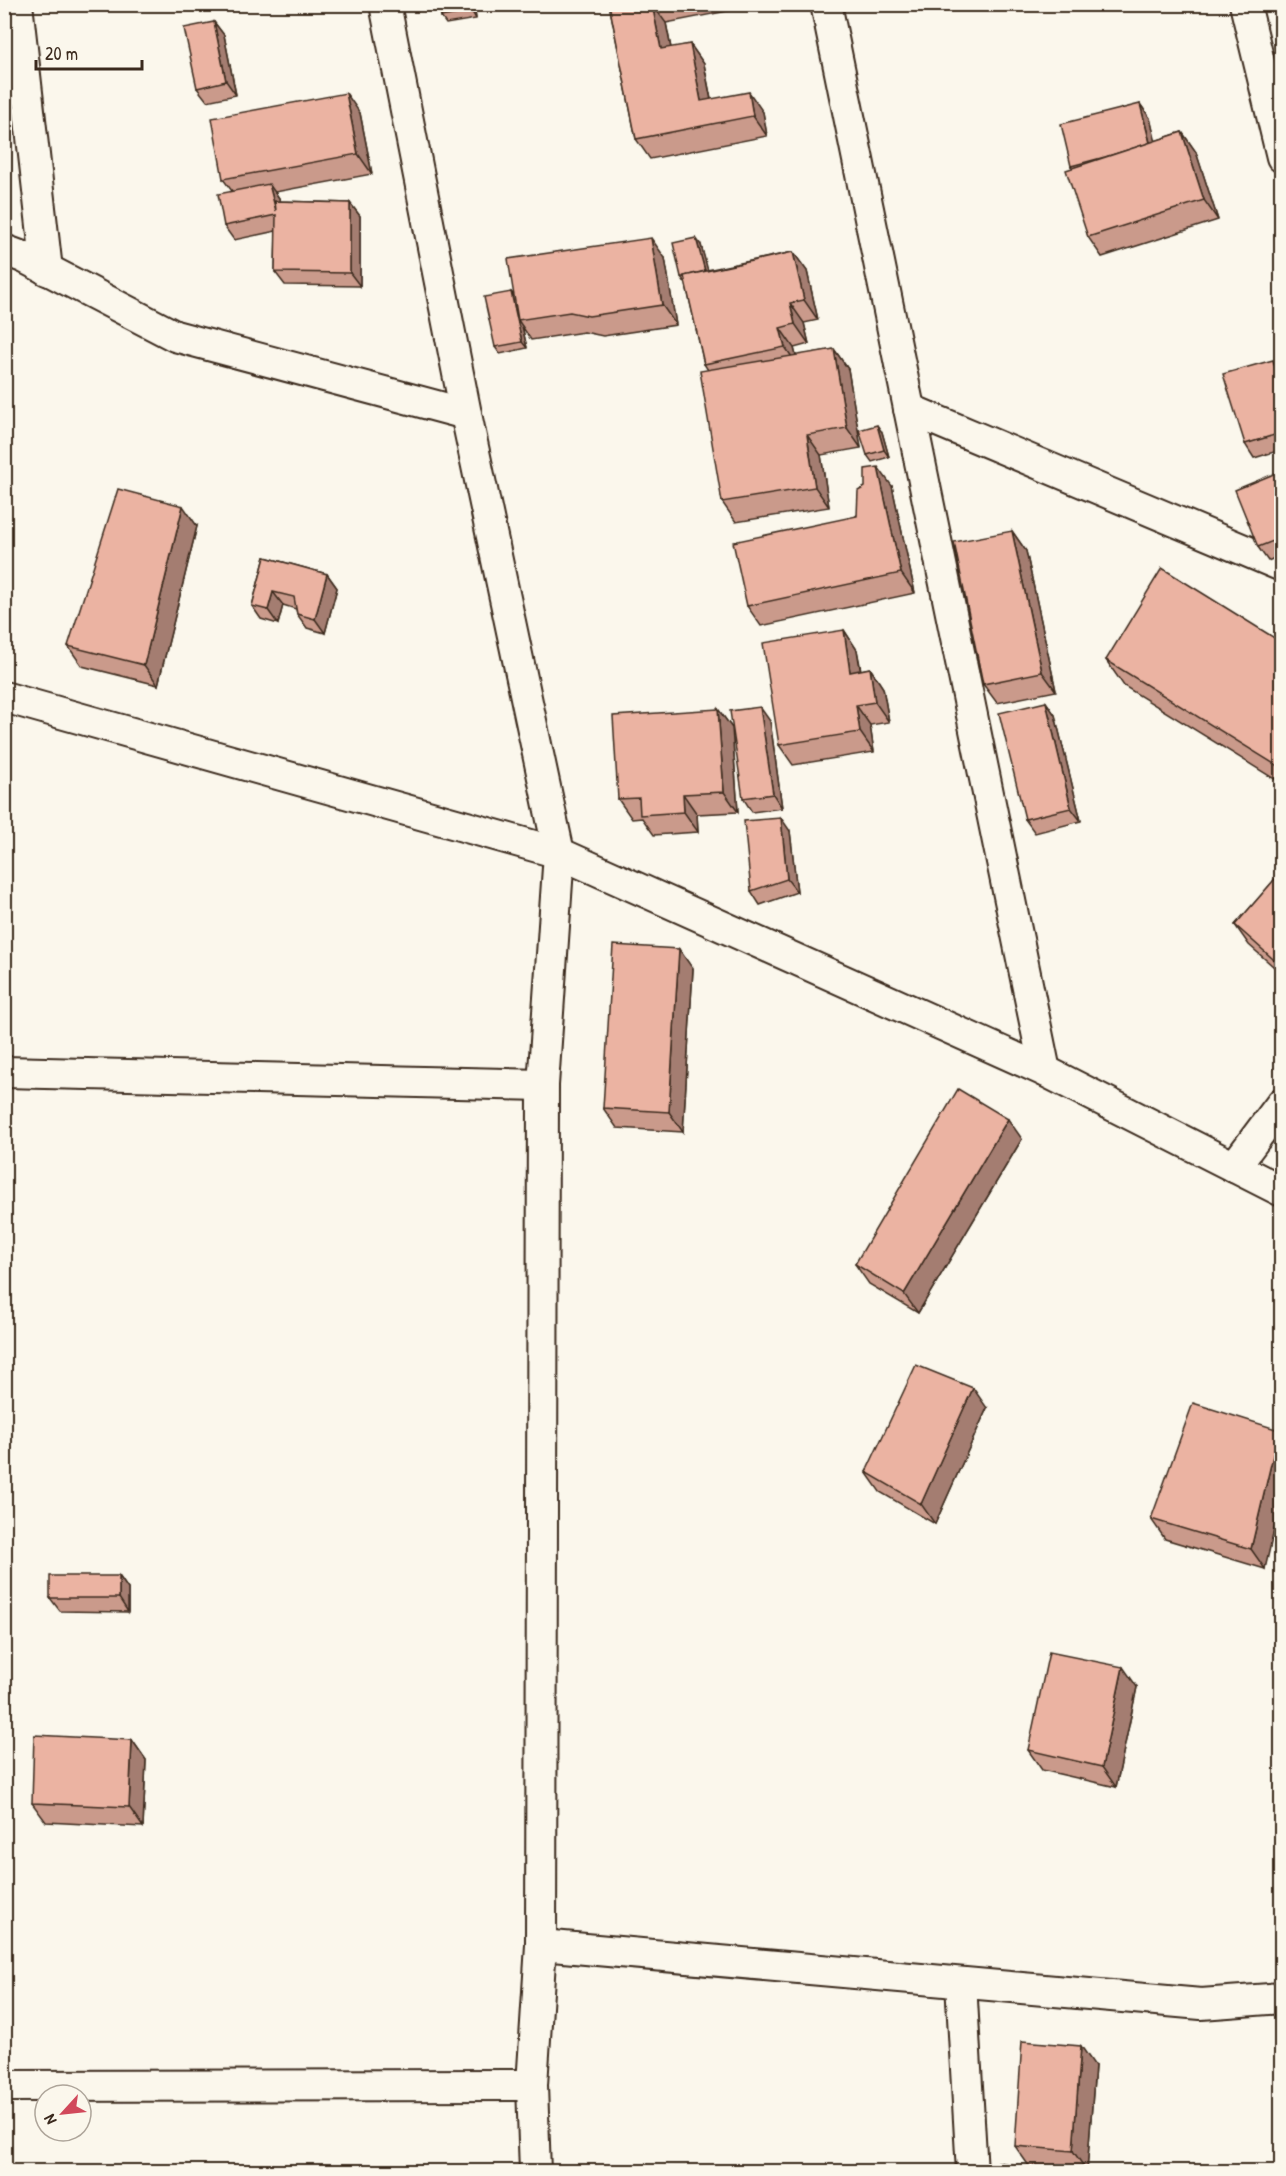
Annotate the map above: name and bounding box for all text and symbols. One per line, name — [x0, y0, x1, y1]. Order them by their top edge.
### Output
scale bar — [36, 33, 142, 71]
text: 20 m — [45, 41, 78, 66]
north arrow — [33, 2083, 93, 2143]
text: N — [38, 2111, 61, 2129]

